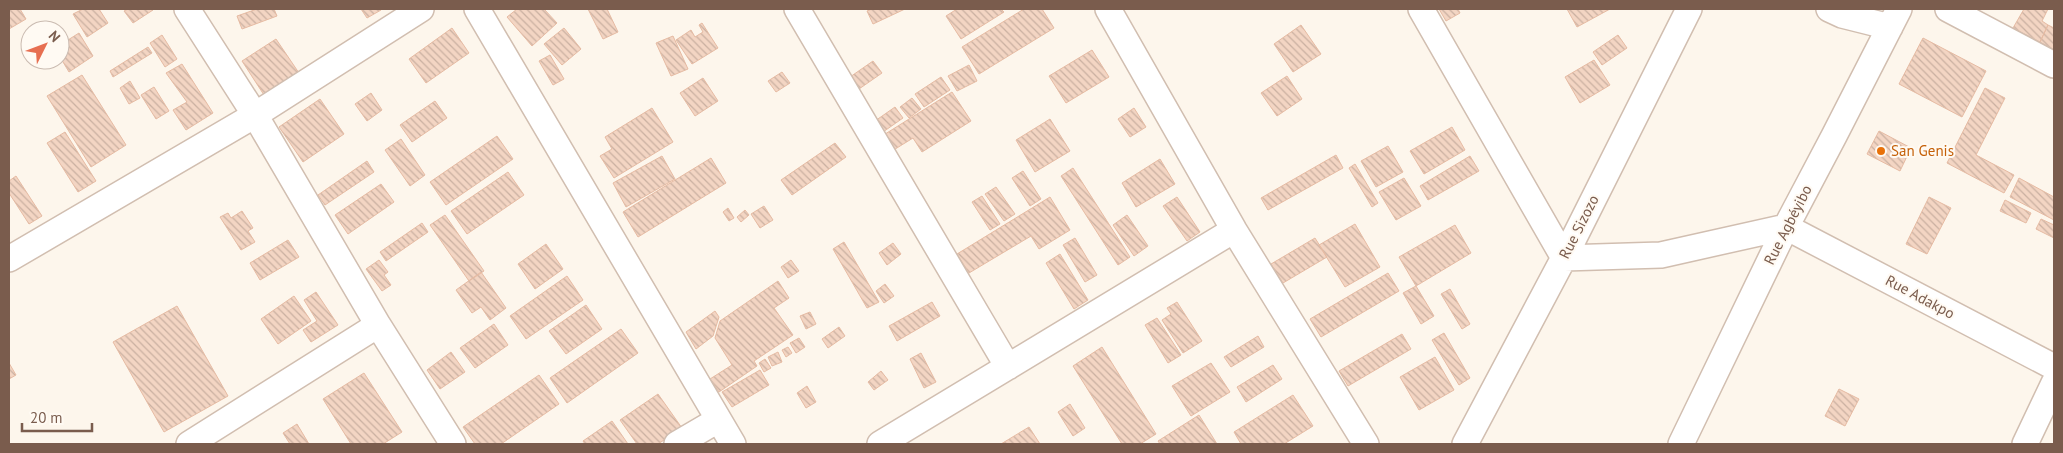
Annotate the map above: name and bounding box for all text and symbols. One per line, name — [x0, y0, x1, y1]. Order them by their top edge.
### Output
north arrow — [20, 20, 70, 70]
text: N — [45, 27, 64, 46]
place label: San Genis — [1891, 141, 1954, 160]
marker: San Genis — [1875, 145, 1887, 157]
street label: Rue Agbéyibo — [1759, 182, 1816, 268]
street label: Rue Sizozo — [1554, 192, 1603, 262]
street label: Rue Adakpo — [1882, 270, 1958, 323]
scale bar — [22, 400, 92, 432]
text: 20 m — [30, 408, 63, 427]

